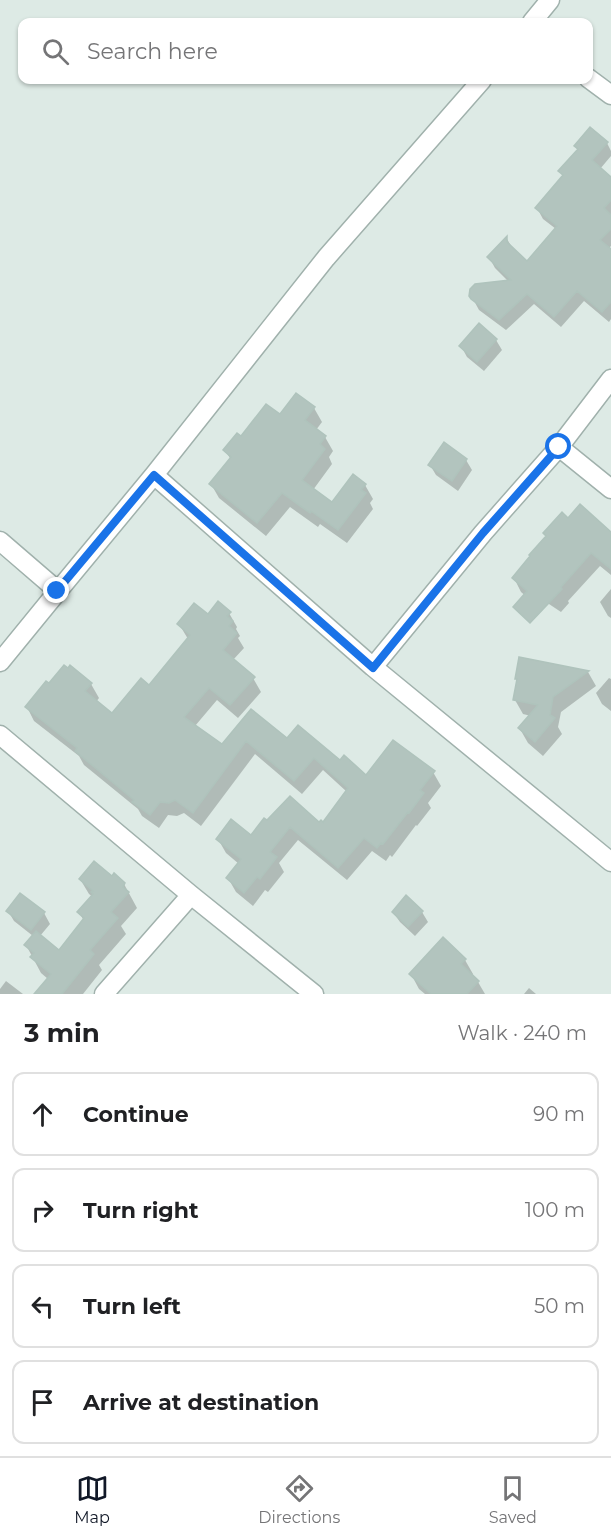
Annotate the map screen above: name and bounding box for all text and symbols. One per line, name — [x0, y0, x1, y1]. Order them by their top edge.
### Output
search box — [18, 18, 593, 84]
icon: search — [39, 35, 72, 68]
text: Search here — [87, 38, 218, 65]
route start — [545, 433, 571, 459]
route end — [43, 577, 69, 603]
text: 3 min — [24, 1017, 100, 1049]
text: Walk · 240 m — [457, 1021, 587, 1045]
icon: ahead — [26, 1098, 59, 1131]
text: Continue — [83, 1101, 189, 1128]
text: 90 m — [533, 1102, 585, 1126]
icon: right — [26, 1194, 59, 1227]
text: Turn right — [83, 1197, 198, 1224]
text: 100 m — [525, 1198, 585, 1222]
icon: left — [26, 1290, 59, 1323]
text: Turn left — [83, 1293, 181, 1320]
text: 50 m — [534, 1294, 585, 1318]
icon: arrive — [26, 1386, 59, 1419]
text: Arrive at destination — [83, 1389, 319, 1416]
tab: Map — [74, 1472, 110, 1527]
tab: Directions — [258, 1472, 340, 1527]
tab: Saved — [489, 1472, 537, 1527]

